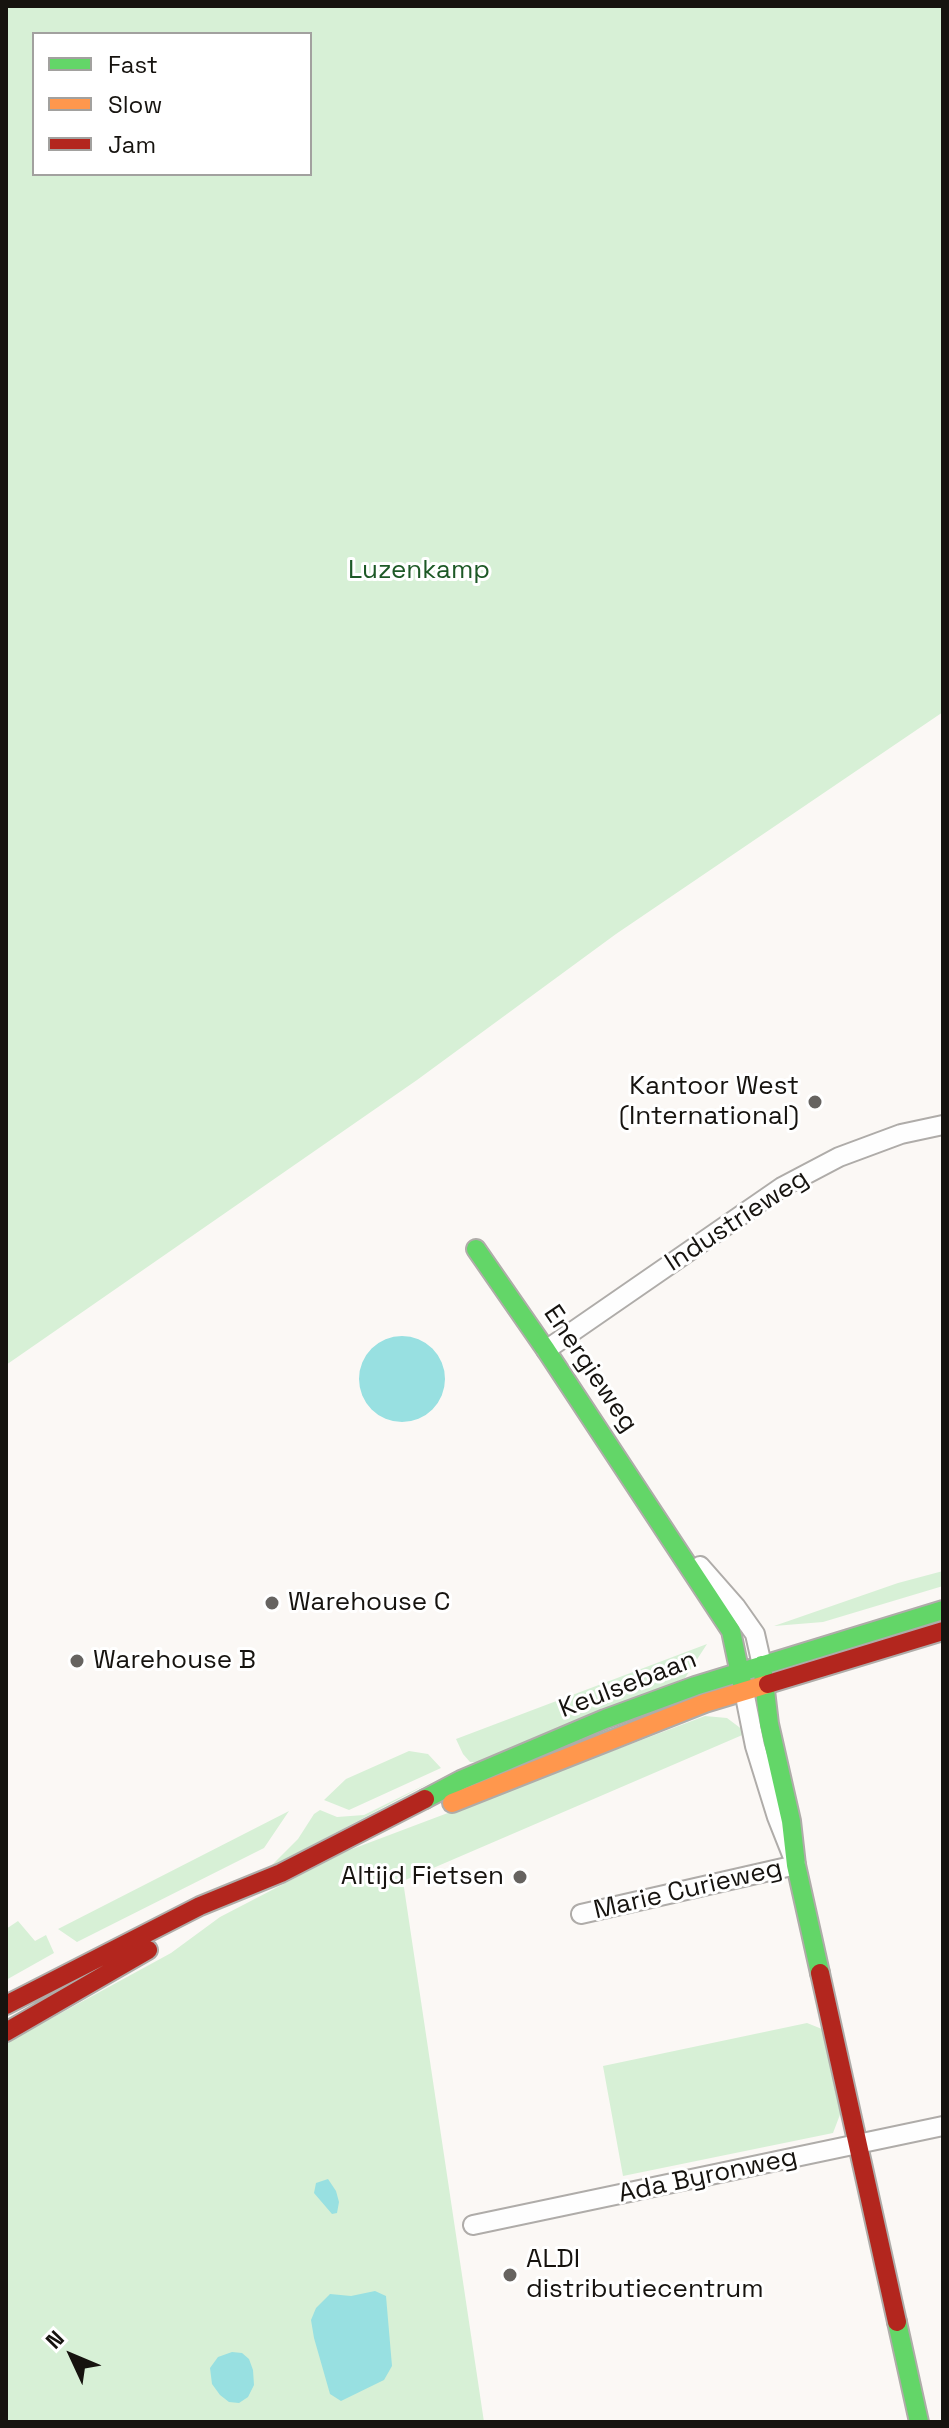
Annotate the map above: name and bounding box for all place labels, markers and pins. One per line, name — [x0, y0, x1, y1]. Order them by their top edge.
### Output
place label: Kantoor West (International) — [619, 1071, 799, 1132]
marker: Kantoor West (International) — [806, 1093, 824, 1111]
place label: Warehouse C — [288, 1587, 451, 1619]
marker: Warehouse C — [263, 1594, 281, 1612]
place label: Warehouse B — [93, 1645, 256, 1677]
marker: Warehouse B — [68, 1652, 86, 1670]
place label: Altijd Fietsen — [341, 1861, 504, 1893]
marker: Altijd Fietsen — [511, 1868, 529, 1886]
place label: ALDI distributiecentrum — [526, 2244, 764, 2306]
marker: ALDI distributiecentrum — [501, 2266, 519, 2284]

